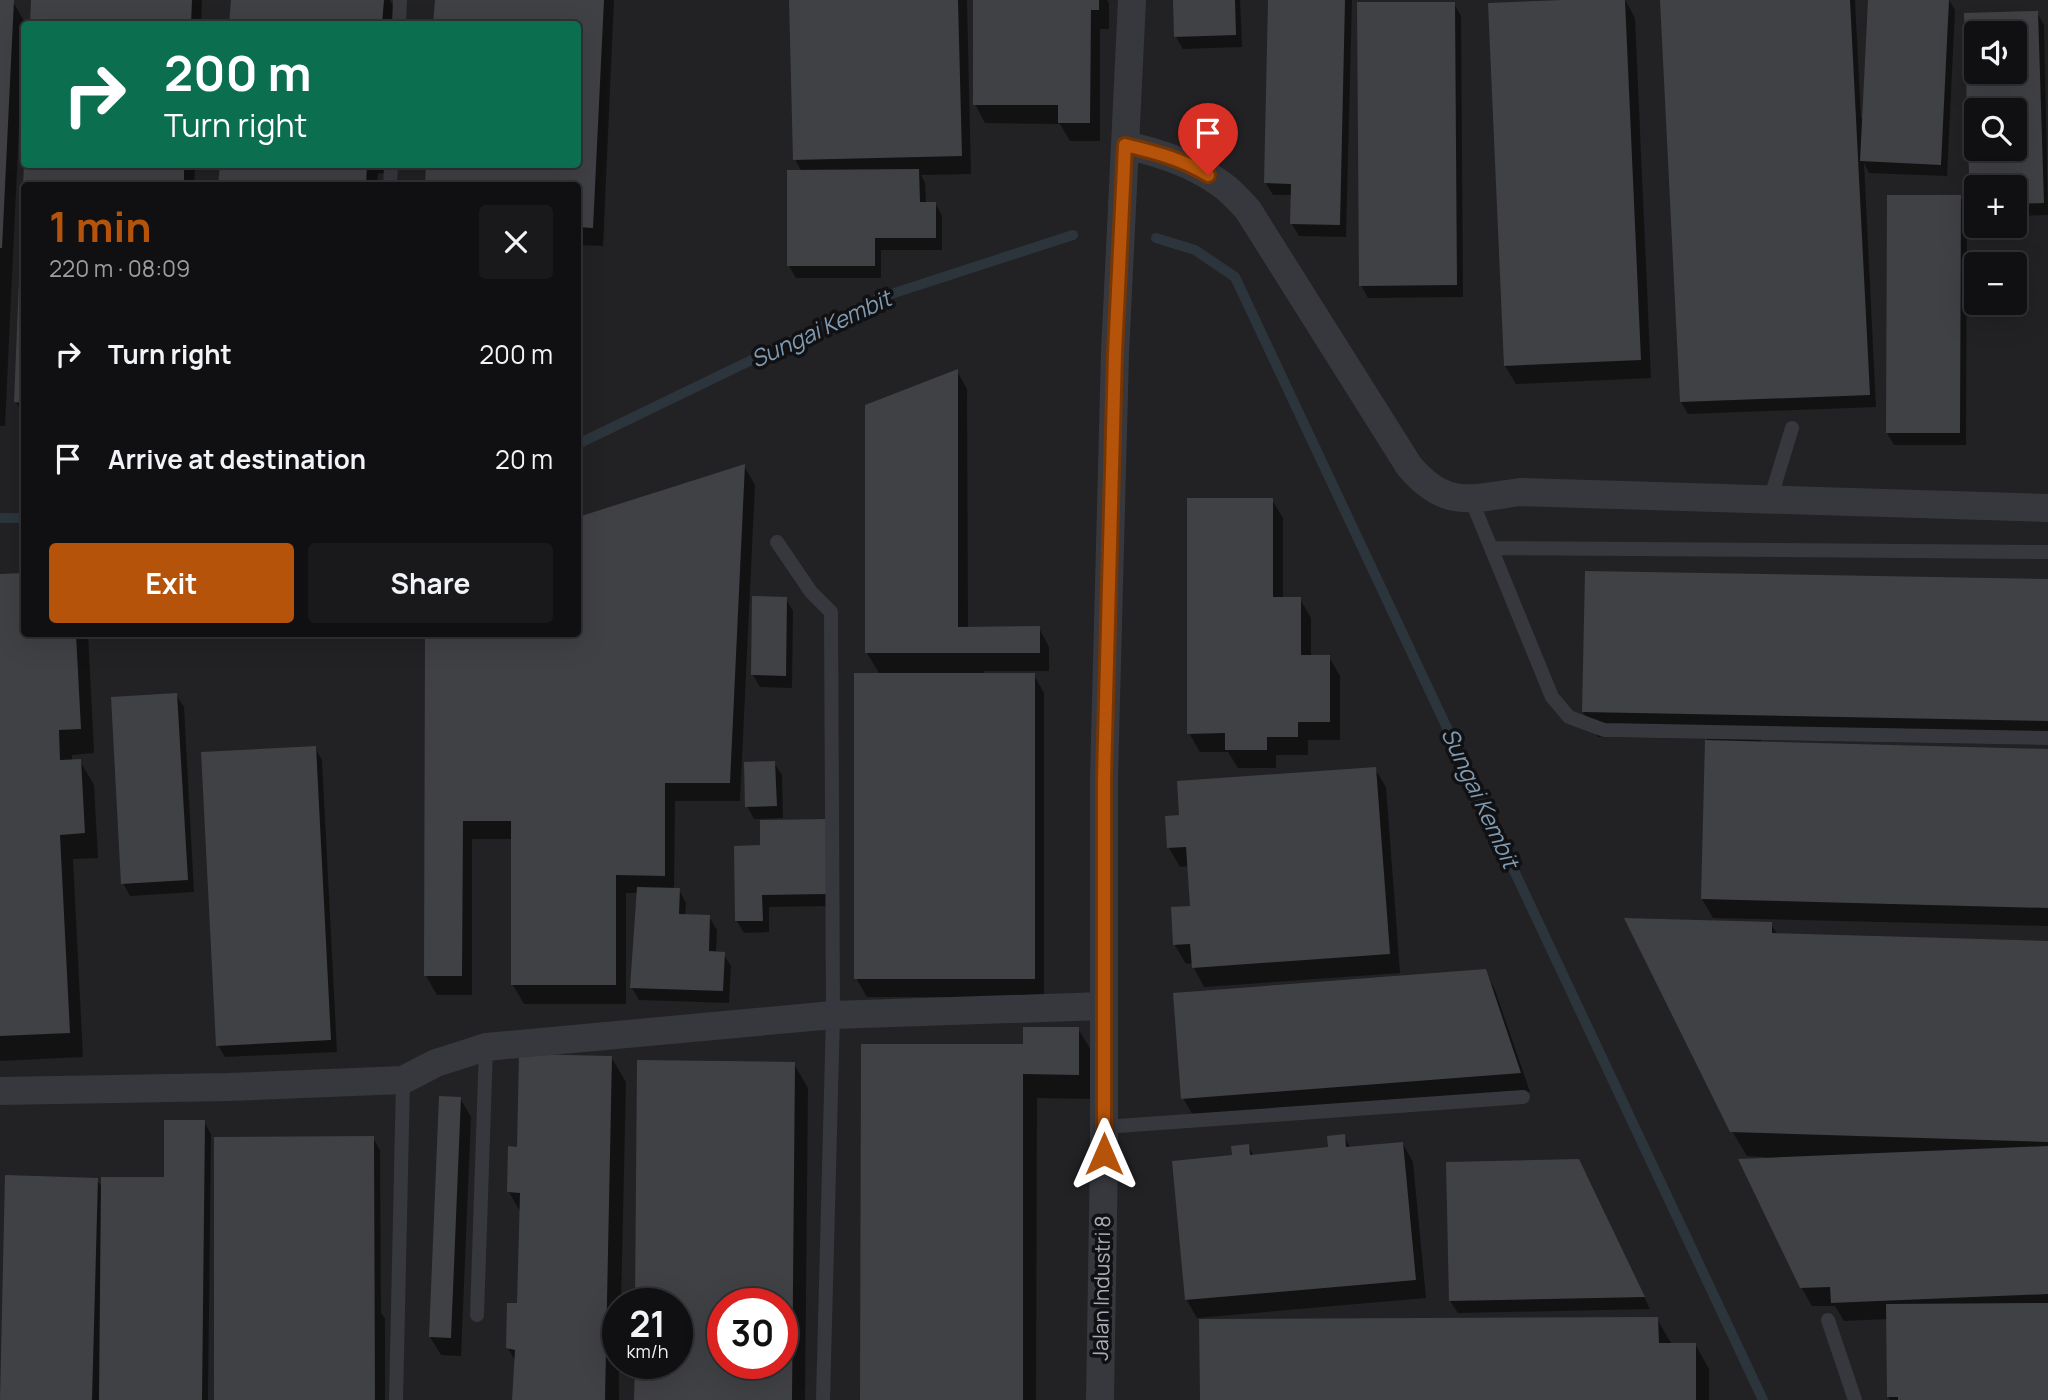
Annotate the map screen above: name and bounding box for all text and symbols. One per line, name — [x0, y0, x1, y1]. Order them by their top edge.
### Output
map controls — [1964, 21, 2027, 315]
button: sound — [1964, 21, 2027, 84]
text: 200 m — [164, 39, 312, 106]
icon: right — [49, 49, 140, 140]
button: search — [1964, 98, 2027, 161]
text: Turn right — [164, 103, 307, 147]
pin — [1178, 103, 1238, 175]
icon: arrive — [1189, 114, 1227, 152]
button: + — [1964, 175, 2027, 238]
text: 1 min — [49, 197, 152, 255]
button: close — [479, 205, 553, 279]
text: 220 m · 08:09 — [49, 252, 190, 284]
button: − — [1964, 252, 2027, 315]
water label: Sungai Kembit — [745, 280, 898, 375]
icon: right — [49, 335, 87, 373]
text: Turn right — [108, 336, 232, 372]
text: 200 m — [479, 336, 553, 372]
icon: arrive — [49, 440, 87, 478]
text: Arrive at destination — [108, 441, 366, 477]
text: 20 m — [495, 441, 553, 477]
button: Exit — [49, 543, 294, 623]
button: Share — [308, 543, 553, 623]
water label: Sungai Kembit — [1434, 722, 1529, 875]
position arrow — [1067, 1117, 1141, 1191]
street label: Jalan Industri 8 — [1086, 1215, 1116, 1361]
speed limit sign: 30 — [707, 1288, 798, 1379]
text: 21 — [629, 1300, 666, 1348]
text: km/h — [627, 1339, 668, 1363]

